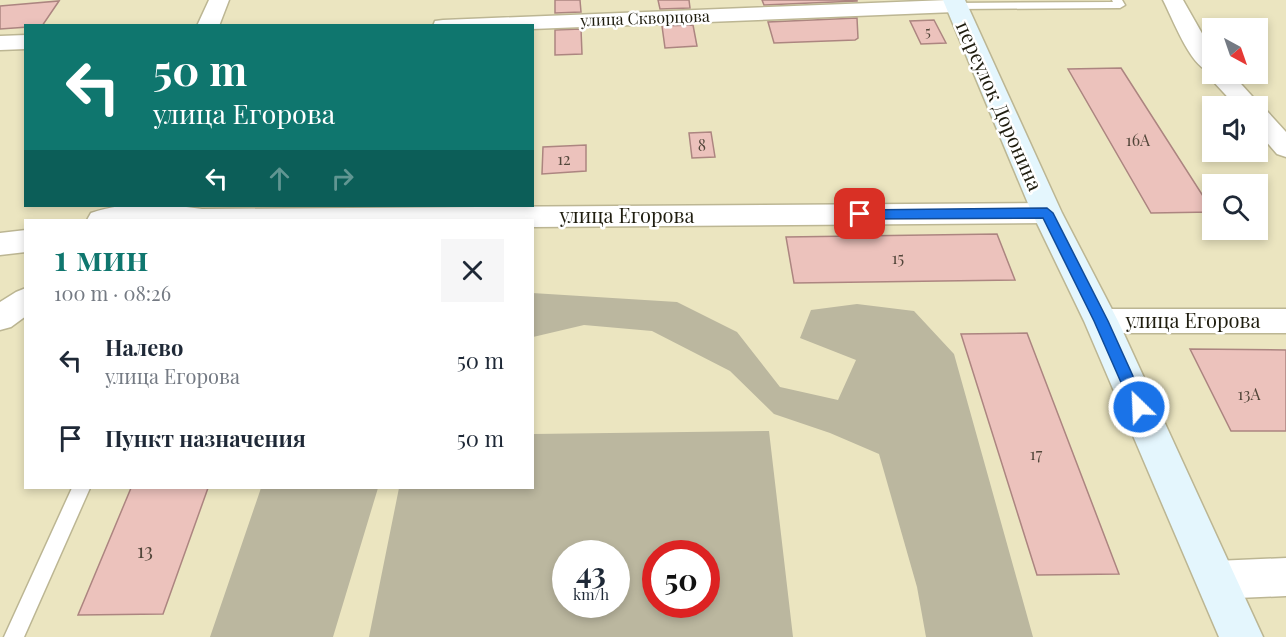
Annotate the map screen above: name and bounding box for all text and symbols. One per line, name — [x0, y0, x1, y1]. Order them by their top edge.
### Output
street label: улица Скворцова — [579, 5, 710, 30]
street label: переулок Доронина — [951, 16, 1050, 195]
north arrow — [1202, 18, 1268, 84]
map controls — [1202, 18, 1268, 240]
house number: 5 — [925, 22, 931, 41]
text: 50 m — [153, 41, 247, 97]
icon: left — [54, 48, 132, 126]
text: улица Егорова — [153, 95, 335, 131]
button: sound — [1202, 96, 1268, 162]
house number: 16А — [1126, 129, 1151, 150]
house number: 8 — [698, 134, 706, 155]
house number: 12 — [557, 148, 571, 169]
icon: left — [200, 162, 233, 195]
icon: ahead — [263, 162, 296, 195]
icon: right — [326, 162, 359, 195]
button: search — [1202, 174, 1268, 240]
pin — [834, 188, 885, 239]
icon: arrive — [843, 197, 876, 230]
street label: улица Егорова — [559, 201, 694, 228]
text: 1 мин — [54, 232, 149, 280]
button: close — [441, 239, 504, 302]
house number: 15 — [892, 247, 904, 268]
text: 100 m · 08:26 — [54, 279, 171, 306]
street label: улица Егорова — [1125, 306, 1260, 333]
text: Налево — [105, 332, 183, 362]
icon: left — [54, 344, 87, 377]
text: 50 m — [457, 345, 504, 375]
text: улица Егорова — [105, 362, 240, 389]
position arrow — [1107, 375, 1171, 439]
house number: 13А — [1238, 383, 1261, 404]
icon: arrive — [54, 422, 87, 455]
text: Пункт назначения — [105, 423, 306, 453]
text: 50 m — [457, 423, 504, 453]
house number: 17 — [1030, 443, 1043, 464]
house number: 13 — [137, 536, 153, 563]
speed limit sign: 50 — [642, 540, 720, 618]
text: 43 — [576, 552, 606, 592]
text: km/h — [573, 584, 609, 604]

